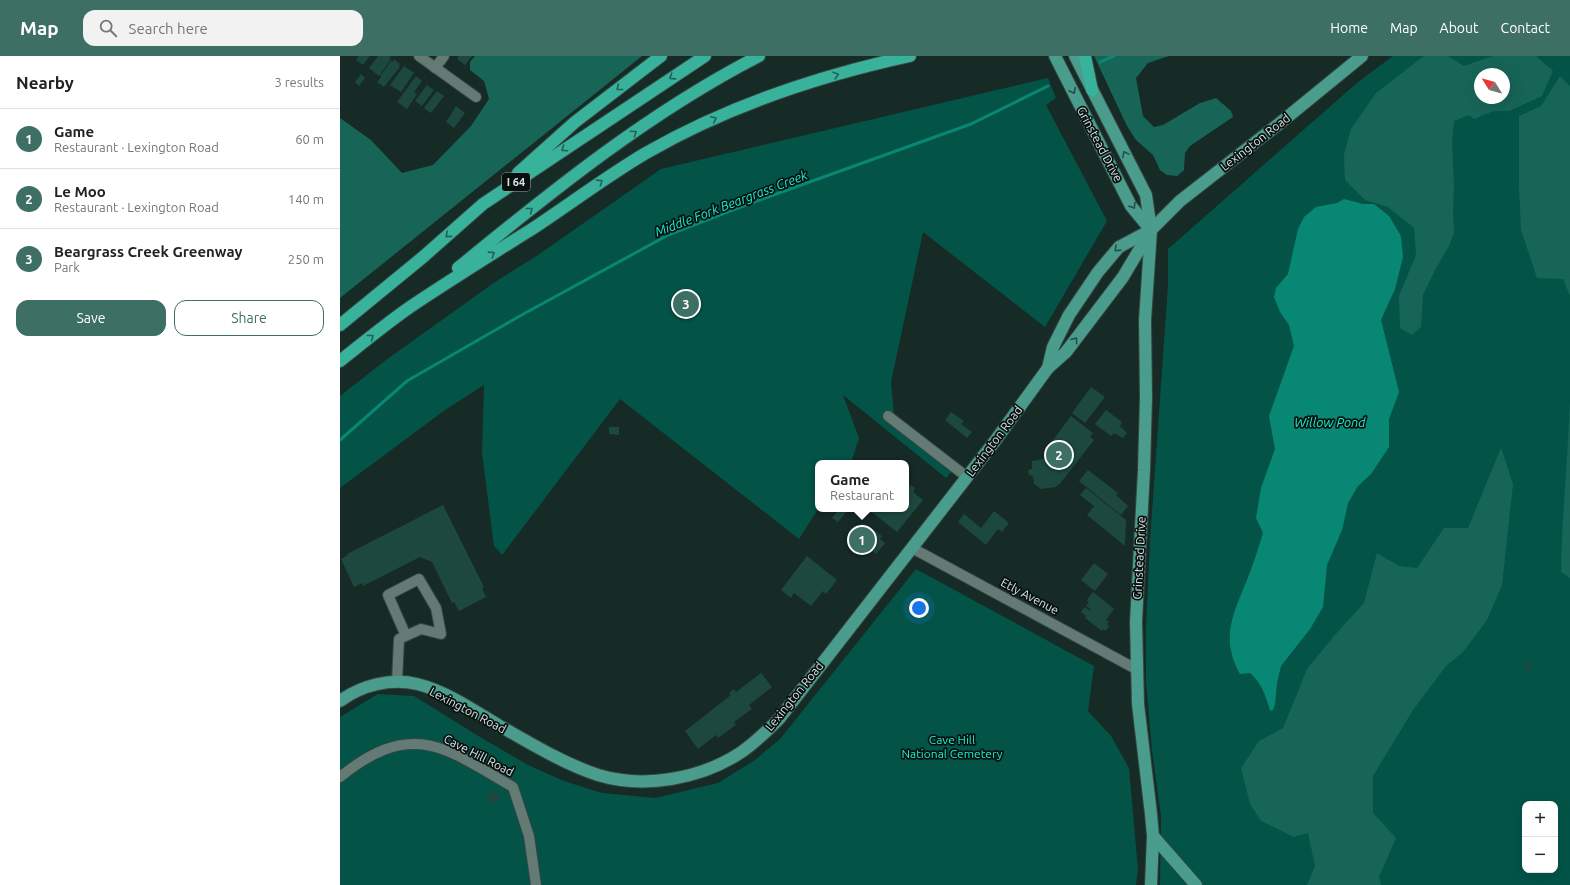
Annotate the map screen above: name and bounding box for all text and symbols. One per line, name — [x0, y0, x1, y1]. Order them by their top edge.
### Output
search box — [83, 10, 363, 46]
text: Map — [20, 17, 59, 39]
icon: search — [97, 17, 119, 39]
text: Search here — [129, 20, 208, 37]
text: Home — [1330, 20, 1368, 36]
text: Map — [1390, 20, 1418, 36]
text: About — [1440, 20, 1479, 36]
text: Contact — [1501, 20, 1550, 36]
north arrow — [1474, 68, 1510, 104]
one-way arrow — [833, 71, 839, 79]
one-way arrow — [669, 72, 676, 80]
text: Nearby — [16, 73, 74, 92]
text: 3 results — [274, 75, 324, 89]
one-way arrow — [616, 83, 623, 90]
one-way arrow — [1068, 86, 1075, 94]
street label: Grinstead Drive — [1075, 104, 1125, 184]
street label: Lexington Road — [1218, 111, 1292, 173]
one-way arrow — [710, 116, 717, 124]
text: Game — [54, 123, 94, 140]
one-way arrow — [629, 131, 636, 138]
text: 1 — [25, 132, 33, 146]
text: 60 m — [295, 132, 324, 146]
text: Restaurant · Lexington Road — [54, 140, 219, 154]
one-way arrow — [561, 144, 568, 152]
one-way arrow — [1122, 151, 1130, 158]
water label: Middle Fork Beargrass Creek — [653, 167, 810, 239]
road number: I 64 — [502, 173, 530, 191]
one-way arrow — [596, 180, 603, 187]
text: Le Moo — [54, 183, 106, 200]
text: 2 — [25, 192, 33, 206]
text: 140 m — [288, 192, 324, 206]
text: Restaurant · Lexington Road — [54, 200, 219, 214]
one-way arrow — [1128, 202, 1135, 209]
one-way arrow — [525, 208, 532, 215]
one-way arrow — [446, 230, 453, 237]
text: Beargrass Creek Greenway — [54, 243, 242, 260]
one-way arrow — [1114, 244, 1122, 252]
one-way arrow — [488, 251, 495, 259]
text: 3 — [25, 252, 33, 266]
text: 250 m — [288, 252, 324, 266]
text: Park — [54, 260, 80, 274]
pin: 3 — [673, 289, 699, 319]
button: Save — [16, 300, 166, 336]
button: Share — [174, 300, 324, 336]
one-way arrow — [366, 334, 373, 341]
one-way arrow — [1070, 337, 1077, 344]
street label: Lexington Road — [963, 403, 1025, 479]
water label: Willow Pond — [1294, 415, 1366, 429]
pin: 2 — [1046, 440, 1072, 470]
popup — [815, 460, 909, 512]
text: Game — [830, 471, 870, 488]
text: Restaurant — [830, 488, 894, 502]
street label: Grinstead Drive — [1130, 516, 1148, 600]
pin: 1 — [849, 525, 875, 555]
street label: Etly Avenue — [999, 575, 1061, 617]
your location — [909, 598, 929, 618]
street label: Lexington Road — [762, 659, 826, 733]
street label: Lexington Road — [428, 684, 508, 736]
street label: Cave Hill Road — [442, 732, 516, 778]
park label: Cave Hill National Cemetery — [901, 733, 1003, 760]
map controls — [1522, 801, 1558, 873]
button: + — [1522, 801, 1558, 837]
button: − — [1522, 837, 1558, 873]

